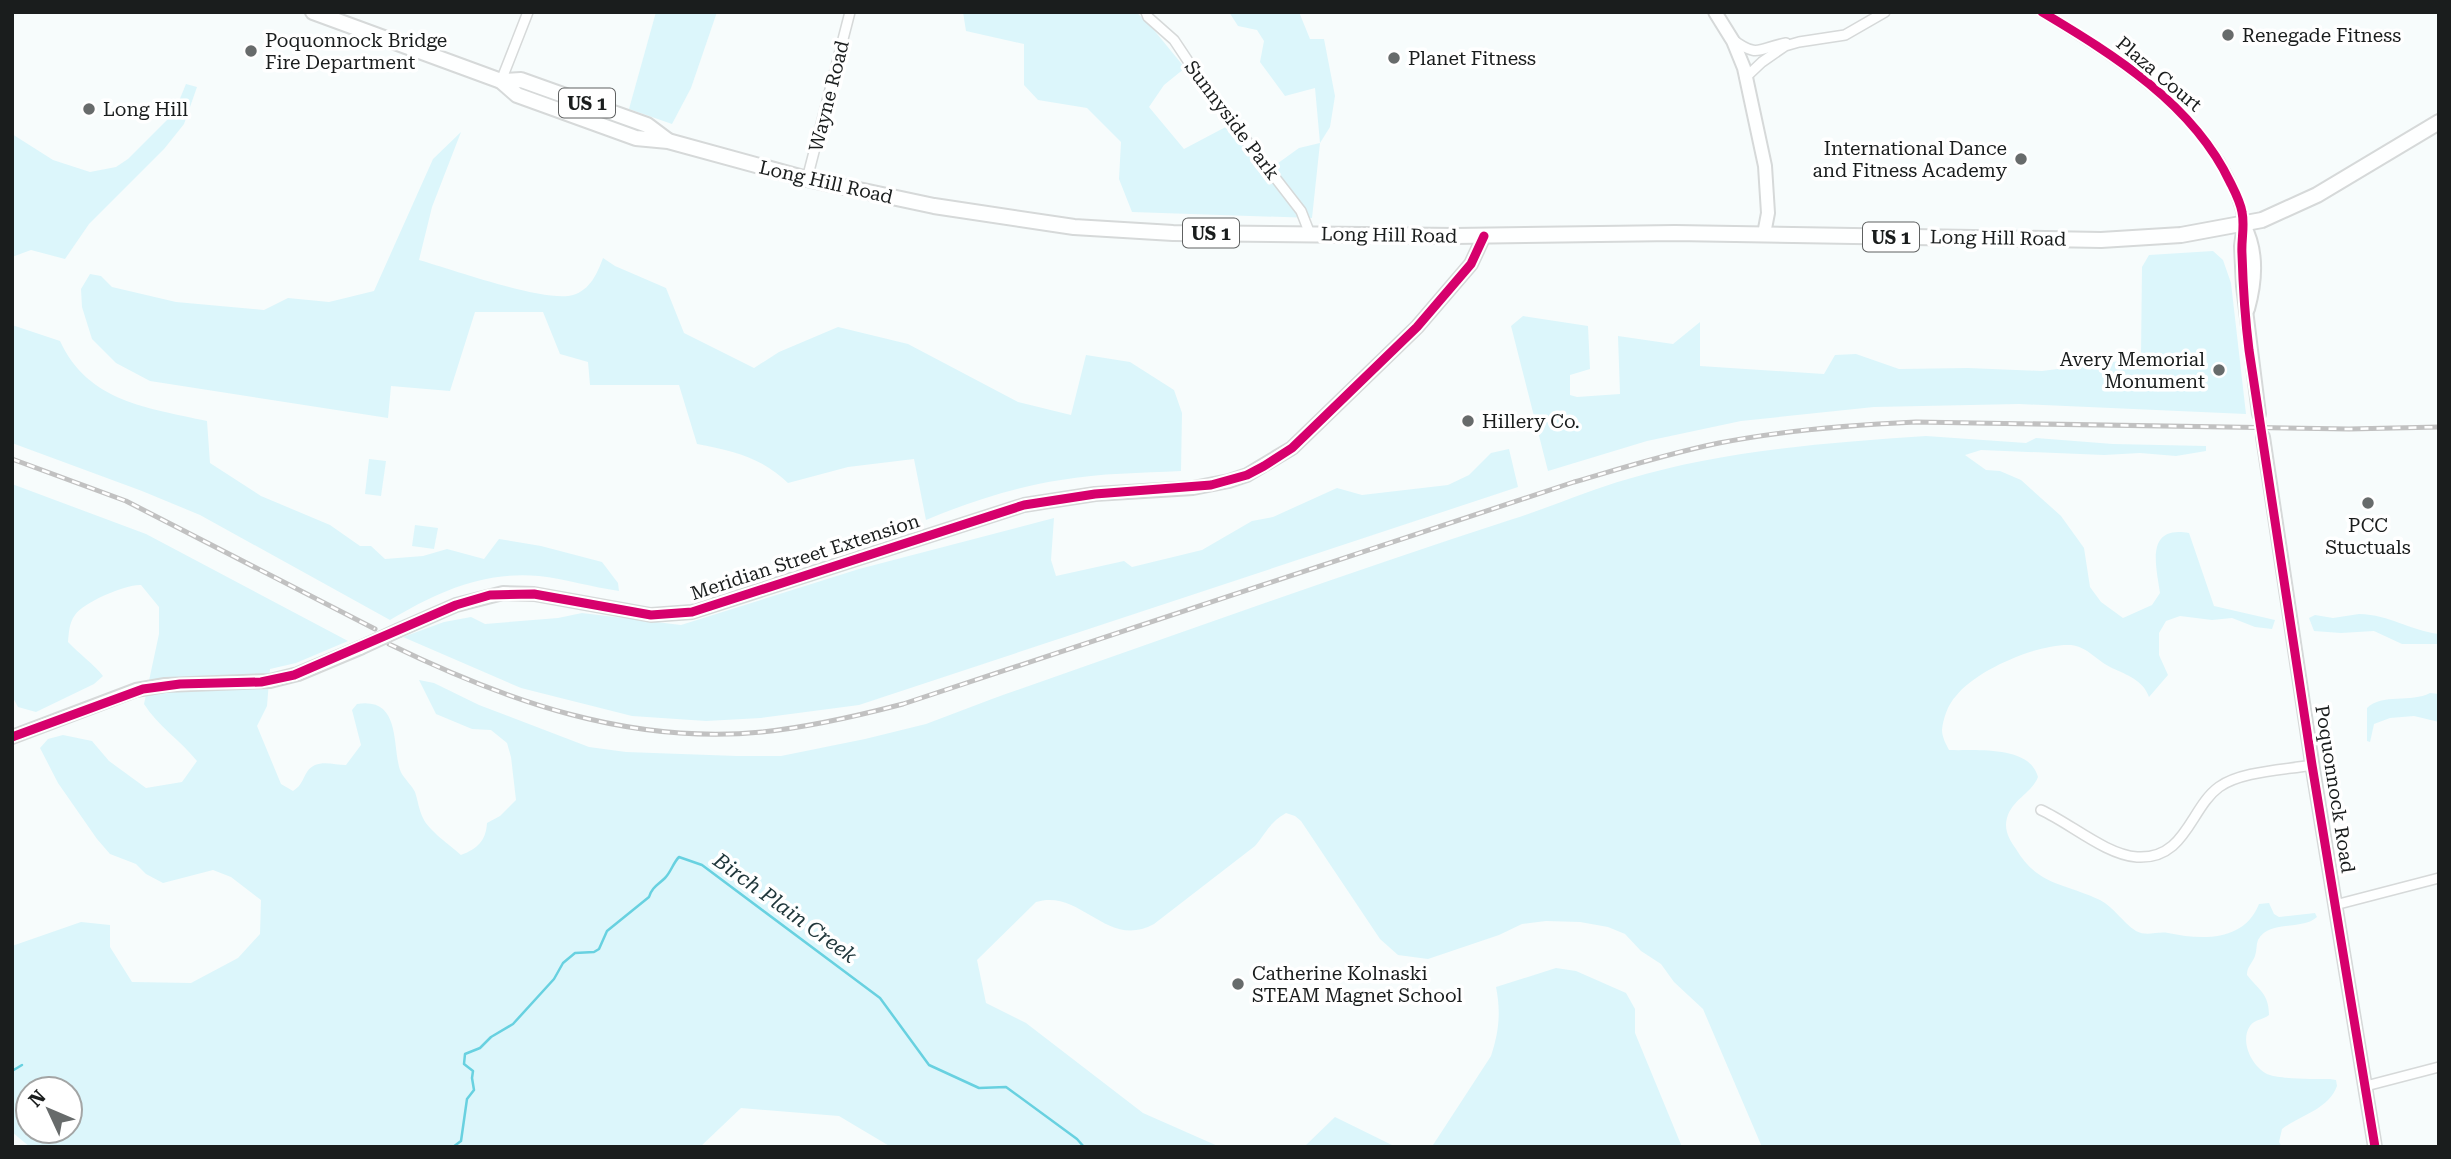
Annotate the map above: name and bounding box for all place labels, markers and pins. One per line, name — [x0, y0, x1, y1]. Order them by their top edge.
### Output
place label: Renegade Fitness — [2242, 24, 2401, 47]
marker: Renegade Fitness — [2220, 27, 2236, 43]
place label: Poquonnock Bridge Fire Department — [265, 29, 447, 74]
marker: Poquonnock Bridge Fire Department — [243, 43, 259, 59]
place label: Planet Fitness — [1408, 47, 1536, 70]
marker: Planet Fitness — [1386, 50, 1402, 66]
place label: Long Hill — [103, 98, 188, 121]
marker: Long Hill — [81, 101, 97, 117]
place label: International Dance and Fitness Academy — [1812, 137, 2008, 182]
marker: International Dance and Fitness Academy — [2013, 151, 2029, 167]
place label: Avery Memorial Monument — [2060, 348, 2205, 393]
marker: Avery Memorial Monument — [2211, 362, 2227, 378]
place label: Hillery Co. — [1482, 410, 1580, 433]
marker: Hillery Co. — [1460, 413, 1476, 429]
marker: PCC Stuctuals — [2360, 495, 2376, 511]
place label: PCC Stuctuals — [2325, 514, 2411, 559]
place label: Catherine Kolnaski STEAM Magnet School — [1252, 962, 1463, 1007]
marker: Catherine Kolnaski STEAM Magnet School — [1230, 976, 1246, 992]

